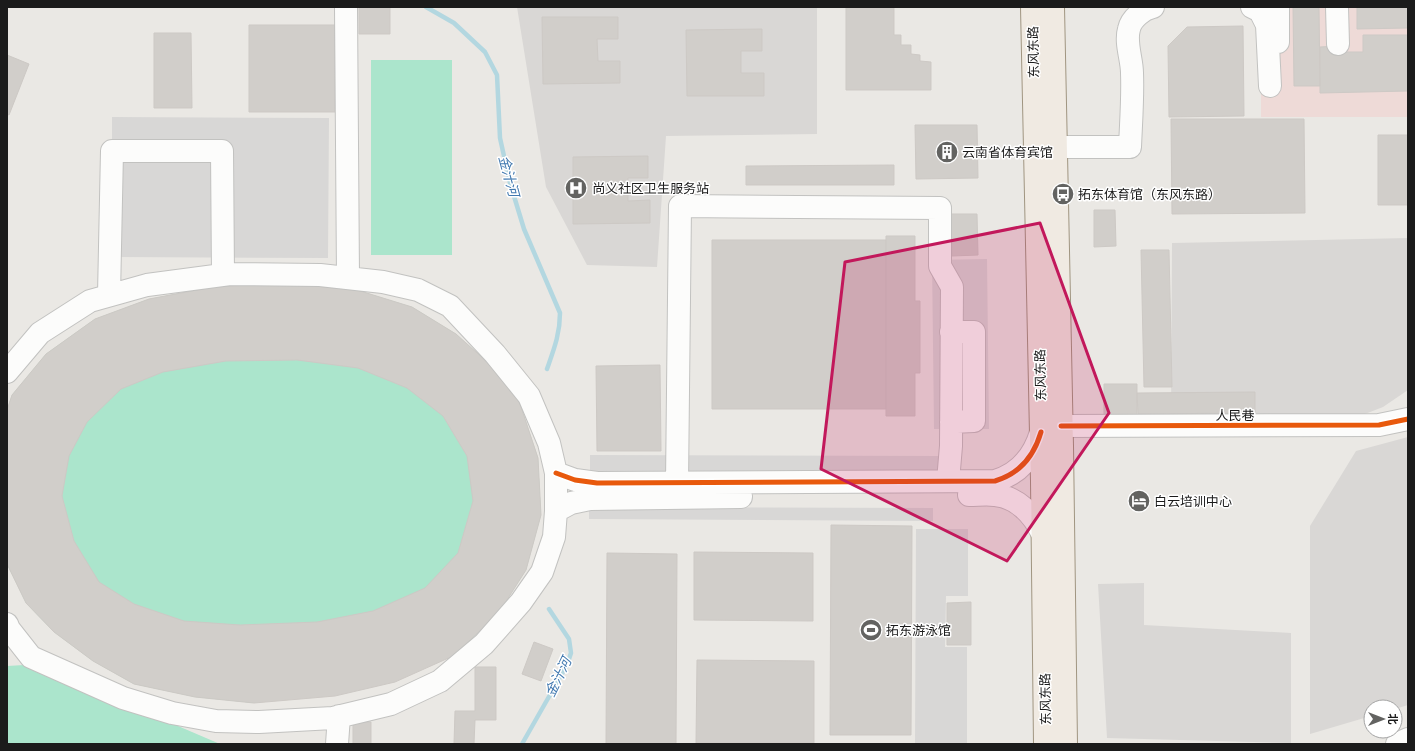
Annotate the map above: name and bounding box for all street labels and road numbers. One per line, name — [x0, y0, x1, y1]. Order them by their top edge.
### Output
street label: 东风东路 — [1026, 26, 1041, 78]
street label: 东风东路 — [1033, 349, 1048, 401]
street label: 人民巷 — [1215, 408, 1255, 423]
street label: 东风东路 — [1038, 673, 1053, 725]

